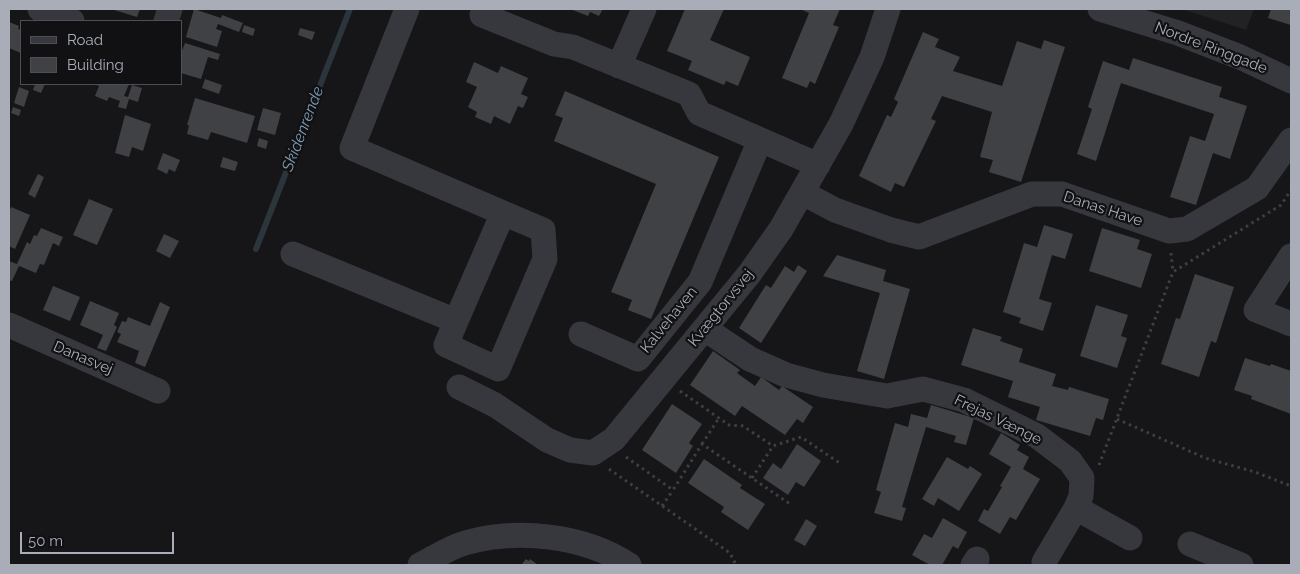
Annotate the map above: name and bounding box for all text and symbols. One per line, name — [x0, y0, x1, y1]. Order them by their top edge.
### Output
street label: Nordre Ringgade — [1152, 18, 1270, 78]
legend — [20, 20, 182, 85]
text: Road — [67, 31, 103, 49]
text: Building — [67, 56, 124, 74]
water label: Skidenrende — [278, 84, 328, 174]
street label: Danas Have — [1061, 188, 1145, 230]
street label: Kvægtorvsvej — [684, 266, 758, 350]
street label: Kalvehaven — [637, 283, 701, 357]
street label: Danasvej — [51, 337, 115, 379]
street label: Frejas Vænge — [951, 391, 1045, 449]
scale bar — [22, 522, 176, 554]
text: 50 m — [28, 532, 63, 550]

